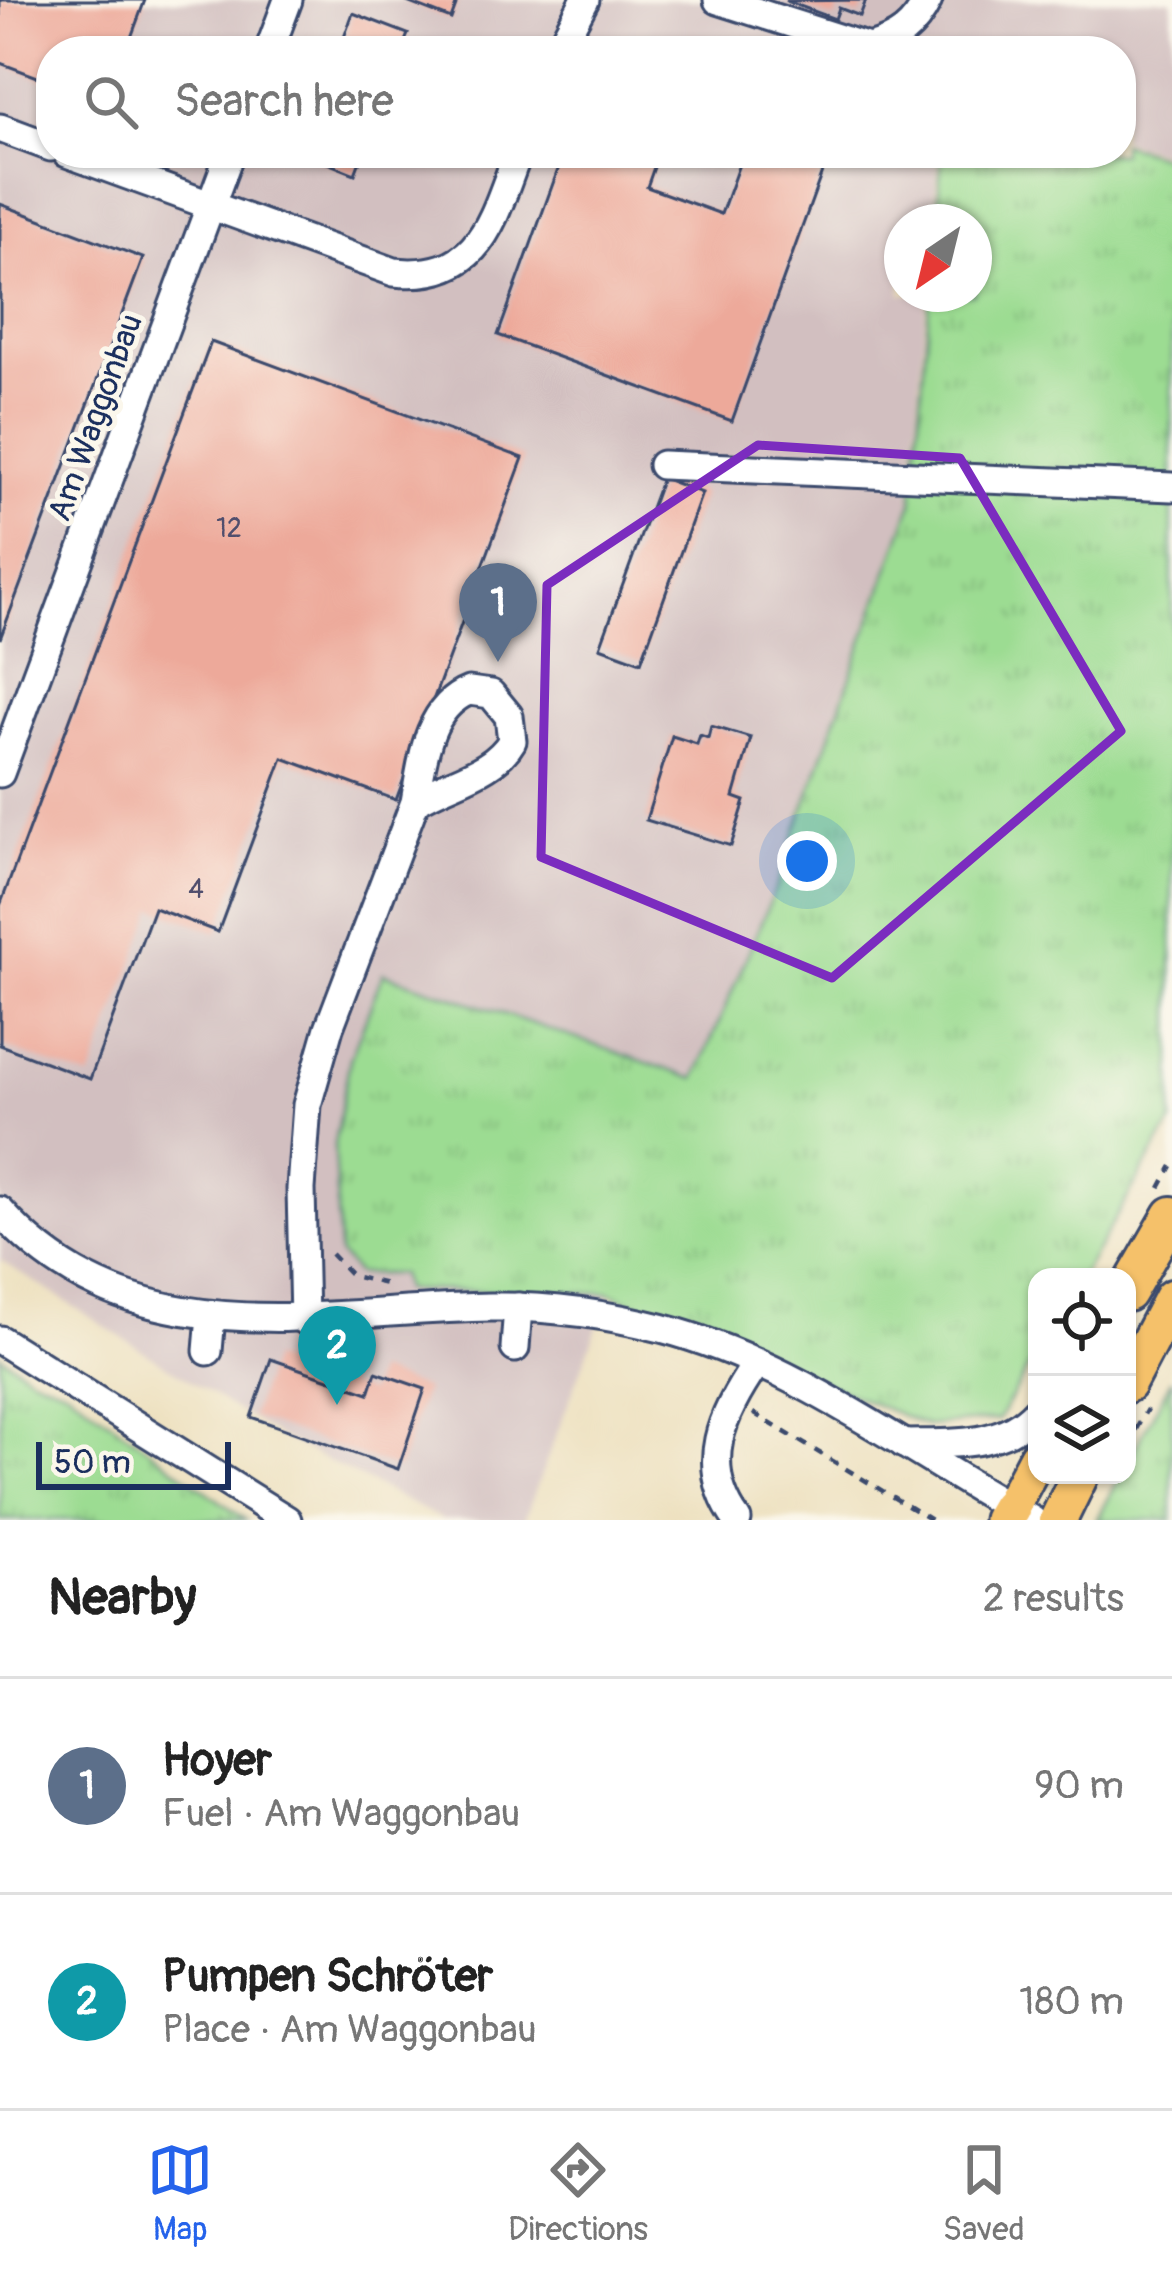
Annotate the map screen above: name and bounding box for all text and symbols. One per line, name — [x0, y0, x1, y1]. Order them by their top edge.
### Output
search box — [36, 36, 1136, 168]
icon: search — [78, 69, 144, 135]
text: Search here — [174, 74, 394, 130]
north arrow — [884, 204, 992, 312]
street label: Am Waggonbau — [39, 308, 152, 527]
house number: 12 — [216, 512, 242, 545]
pin: 1 — [459, 563, 537, 662]
your location — [777, 831, 837, 891]
house number: 4 — [188, 873, 204, 906]
map controls — [1028, 1268, 1136, 1484]
button: locate — [1028, 1268, 1136, 1376]
pin: 2 — [298, 1306, 376, 1405]
button: layers — [1028, 1376, 1136, 1484]
scale bar — [36, 1436, 231, 1489]
text: 50 m — [54, 1442, 131, 1483]
text: Nearby — [48, 1566, 196, 1630]
text: 2 results — [983, 1574, 1124, 1623]
text: Hoyer — [162, 1733, 272, 1789]
text: 1 — [79, 1761, 95, 1810]
text: 90 m — [1034, 1761, 1124, 1810]
text: Fuel · Am Waggonbau — [162, 1789, 520, 1838]
text: Pumpen Schröter — [162, 1949, 493, 2005]
text: 2 — [76, 1977, 98, 2026]
text: 180 m — [1019, 1977, 1124, 2026]
text: Place · Am Waggonbau — [162, 2005, 537, 2054]
tab: Map — [147, 2137, 213, 2250]
tab: Directions — [508, 2137, 648, 2250]
tab: Saved — [943, 2137, 1025, 2250]

